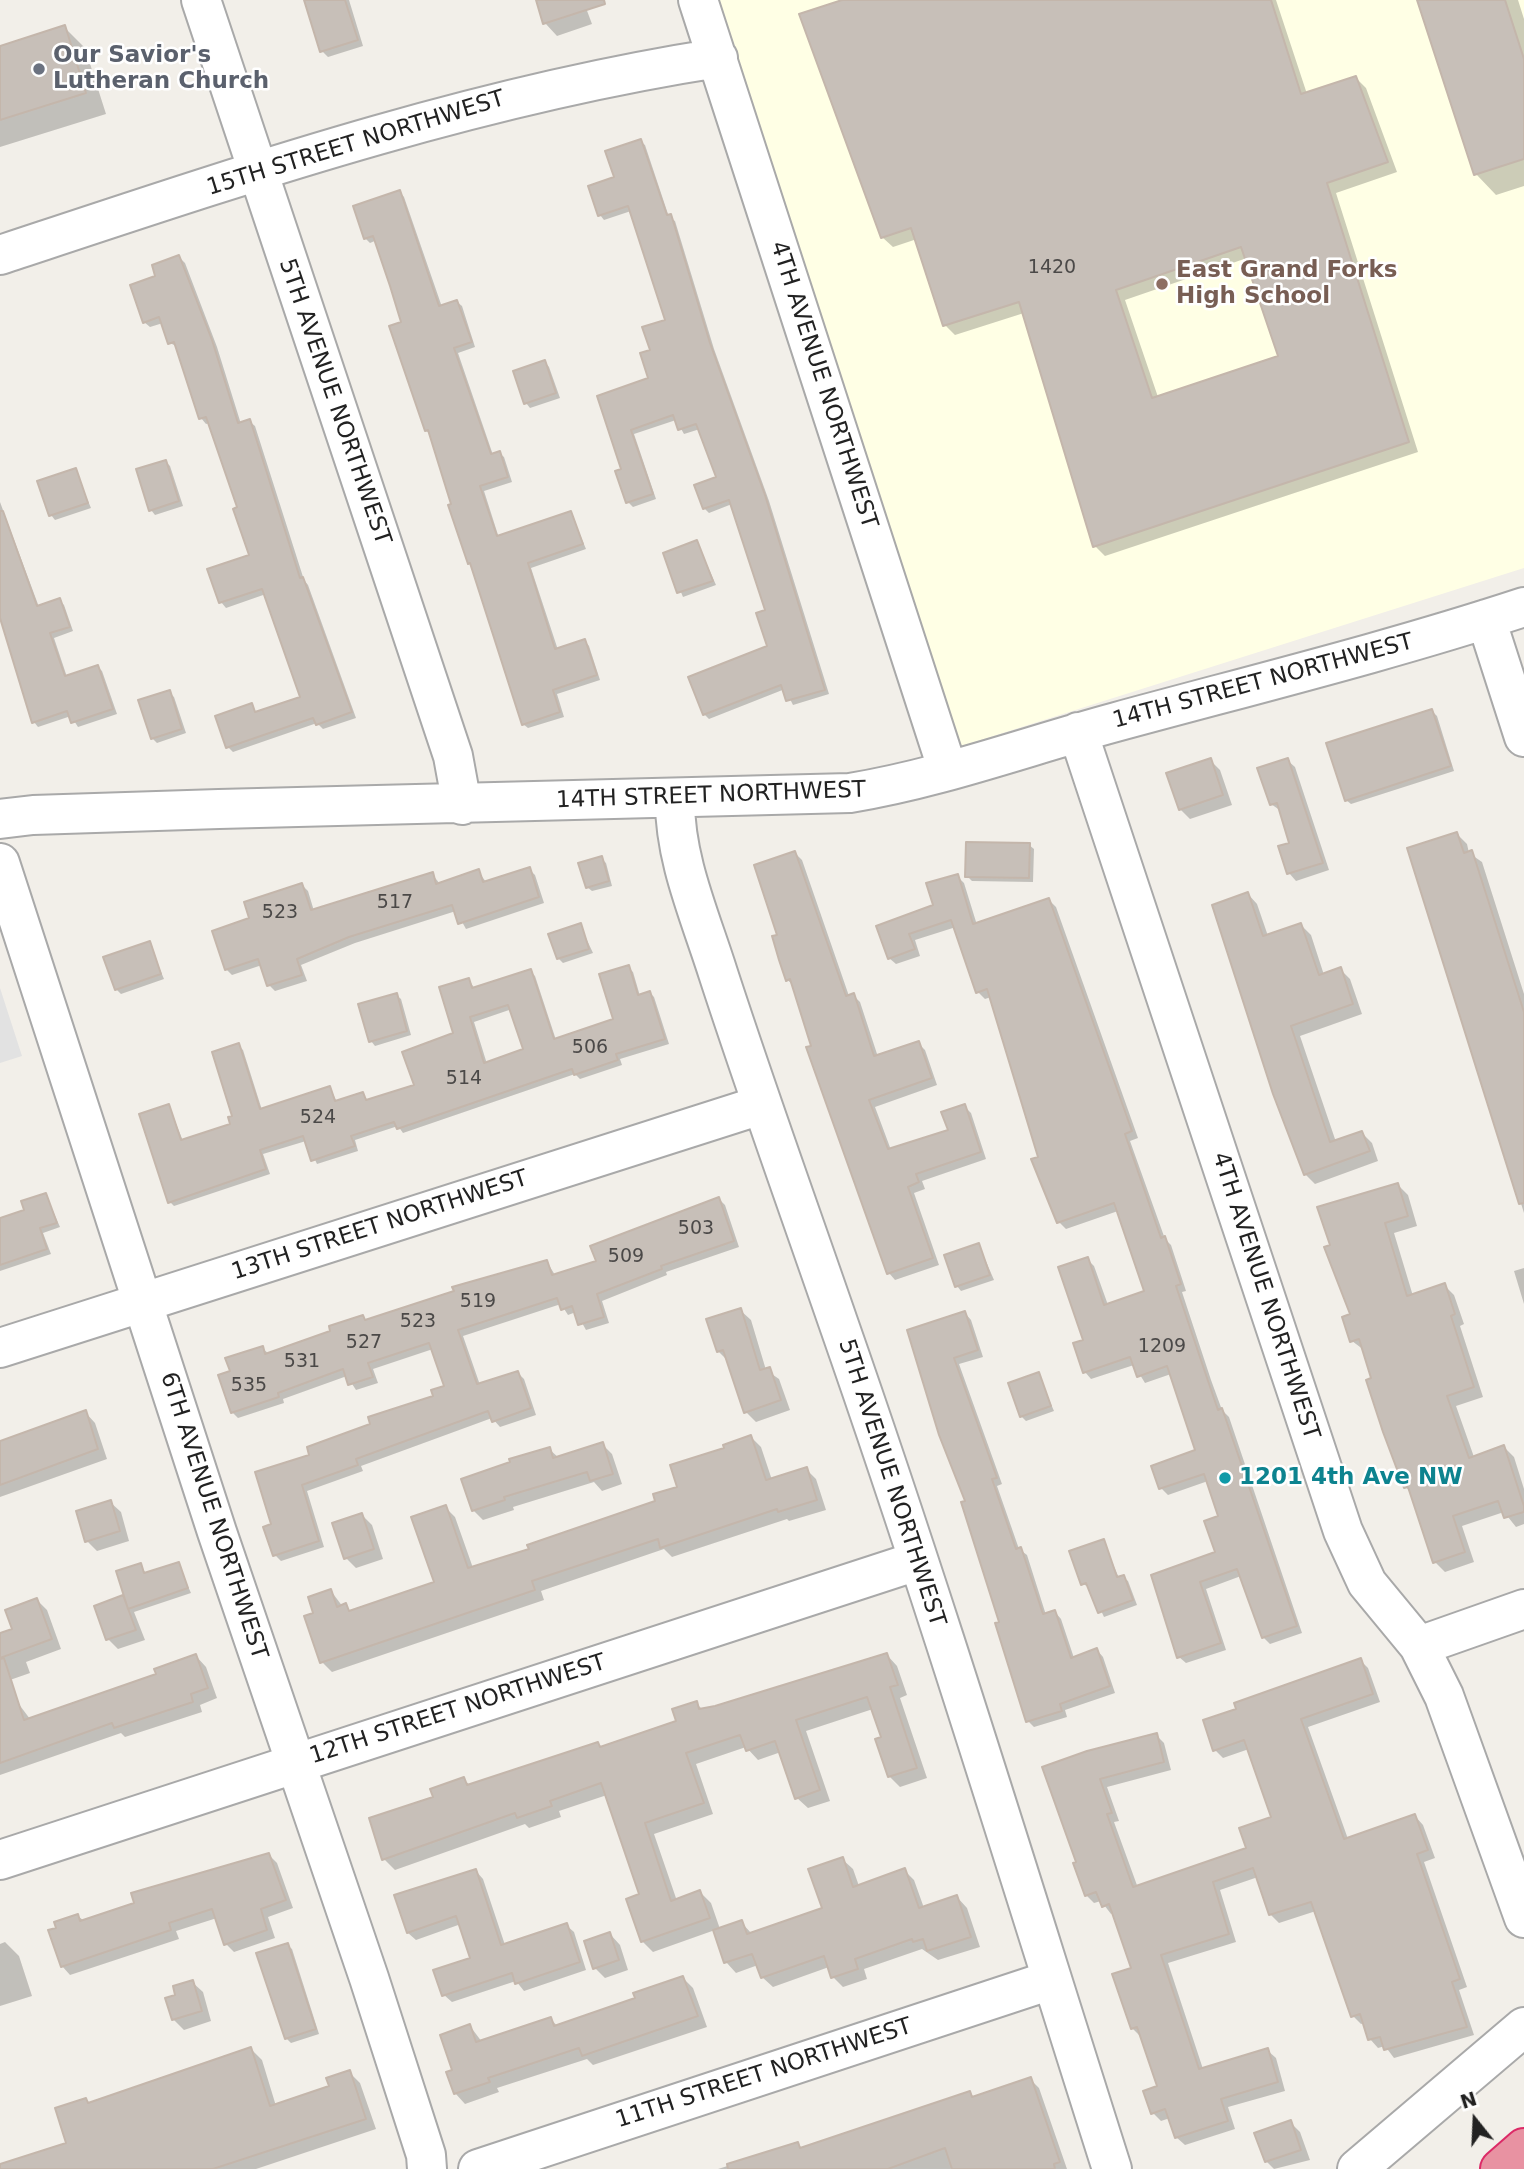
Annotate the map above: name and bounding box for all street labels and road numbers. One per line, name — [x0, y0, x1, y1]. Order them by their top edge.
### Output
street label: 15TH STREET NORTHWEST — [204, 86, 508, 202]
street label: 4TH AVENUE NORTHWEST — [763, 238, 883, 532]
street label: 5TH AVENUE NORTHWEST — [272, 255, 396, 549]
street label: 14TH STREET NORTHWEST — [1110, 629, 1416, 735]
street label: 14TH STREET NORTHWEST — [556, 777, 866, 815]
street label: 4TH AVENUE NORTHWEST — [1205, 1149, 1325, 1443]
street label: 13TH STREET NORTHWEST — [228, 1165, 532, 1287]
street label: 5TH AVENUE NORTHWEST — [831, 1336, 951, 1630]
street label: 6TH AVENUE NORTHWEST — [153, 1369, 273, 1663]
street label: 12TH STREET NORTHWEST — [306, 1649, 610, 1771]
street label: 11TH STREET NORTHWEST — [612, 2013, 916, 2135]

